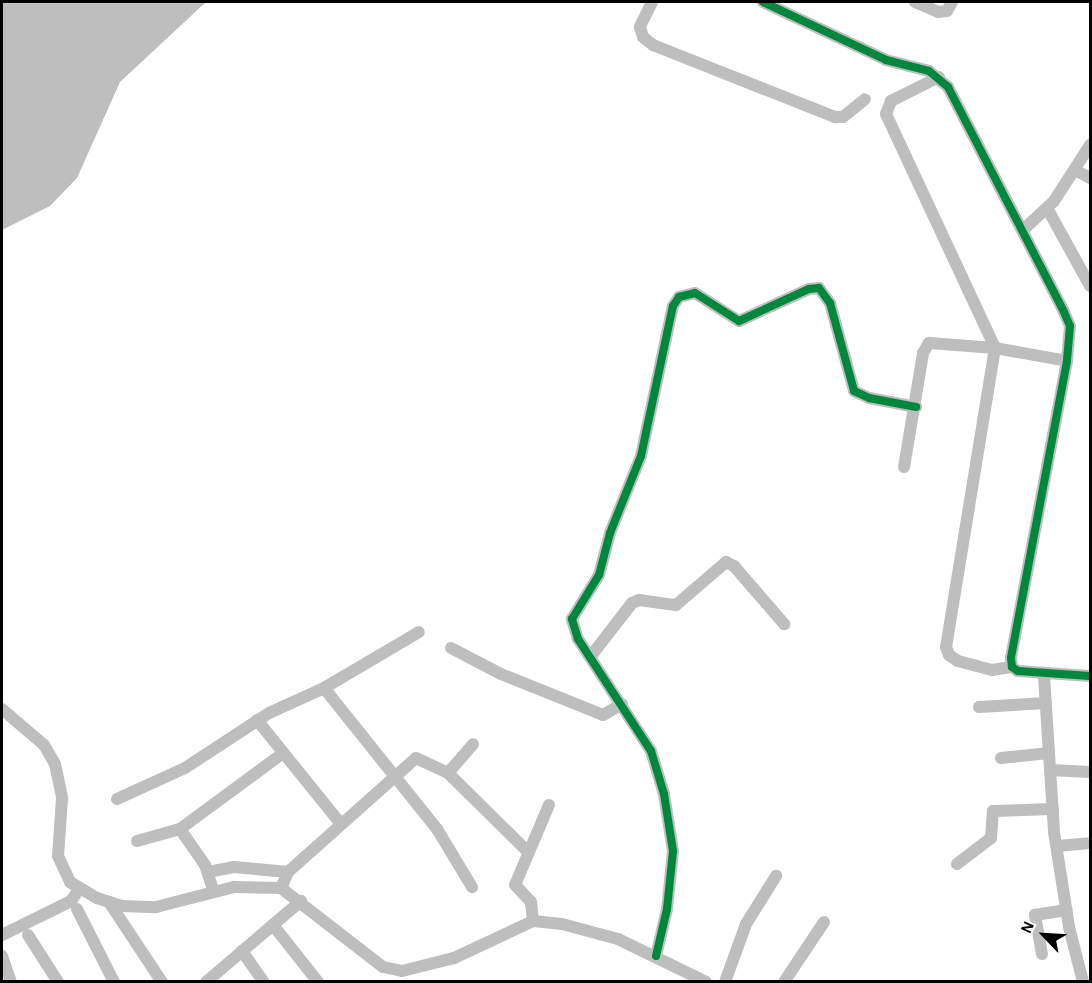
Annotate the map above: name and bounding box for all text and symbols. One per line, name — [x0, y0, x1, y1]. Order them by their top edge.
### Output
north arrow — [1014, 905, 1074, 965]
text: N — [1018, 919, 1037, 936]

